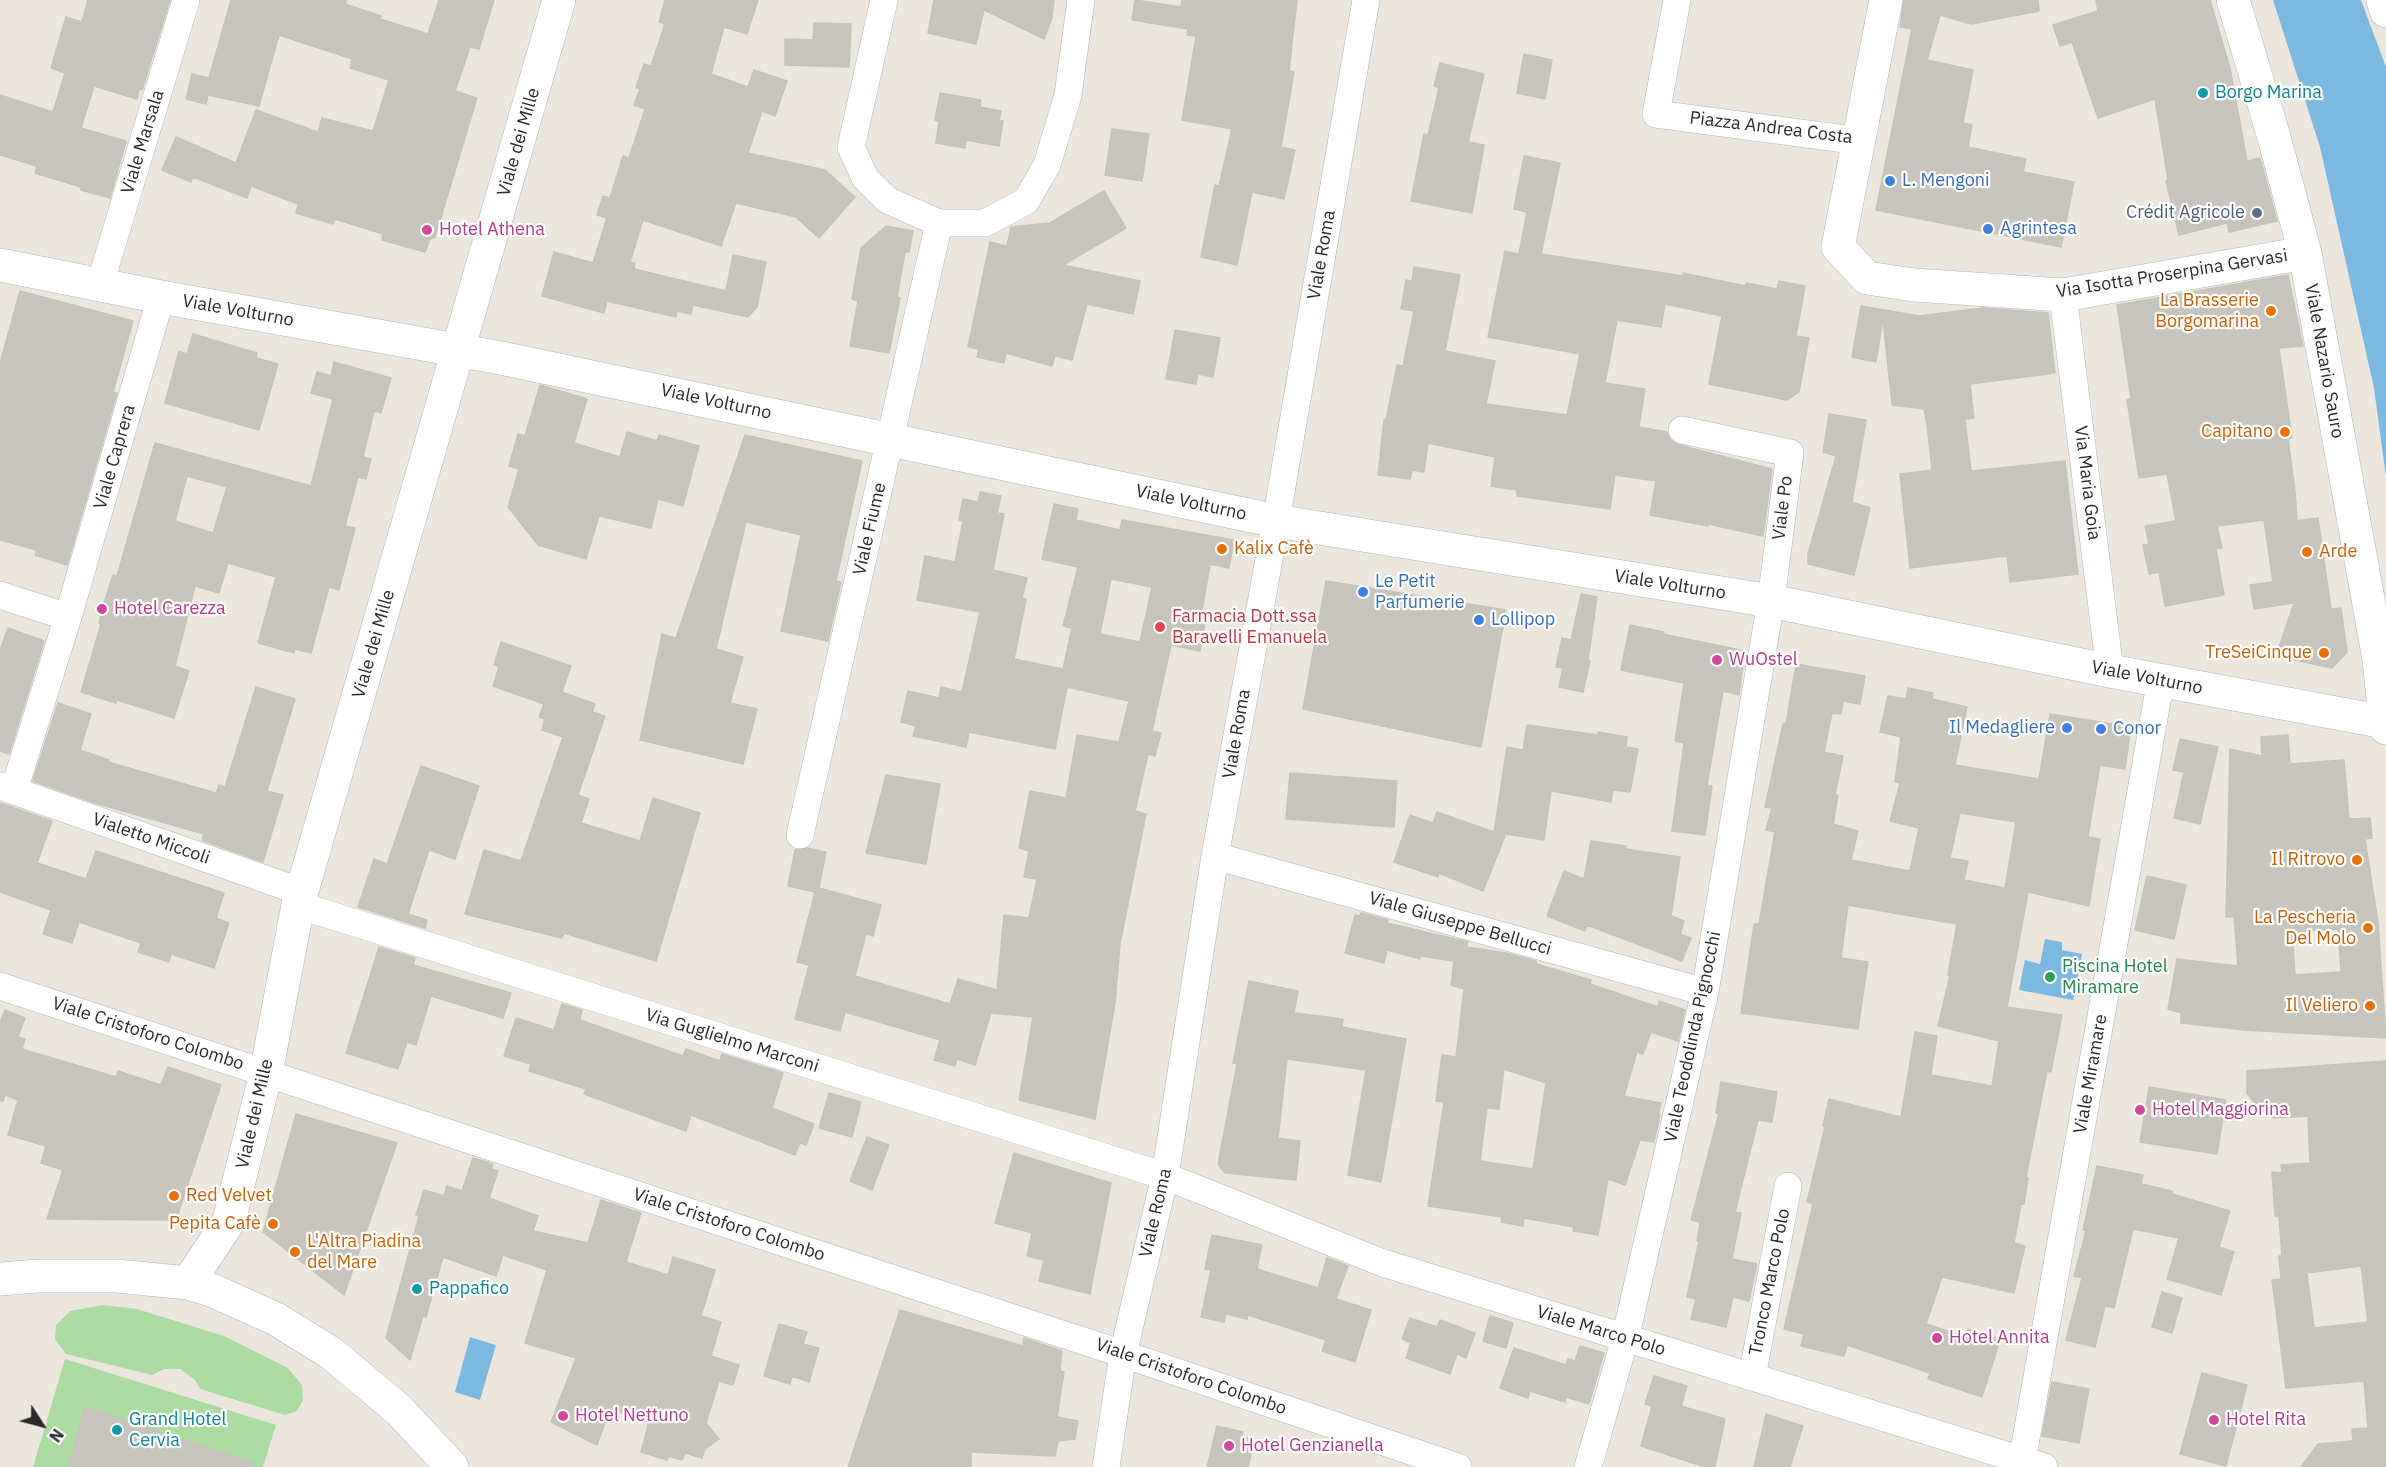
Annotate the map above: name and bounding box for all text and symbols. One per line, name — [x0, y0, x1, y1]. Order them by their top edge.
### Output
place label: Borgo Marina — [2215, 82, 2322, 104]
street label: Viale dei Mille — [493, 85, 545, 199]
marker: Borgo Marina — [2196, 86, 2210, 100]
street label: Viale Marsala — [117, 87, 169, 197]
street label: Piazza Andrea Costa — [1688, 107, 1854, 149]
place label: L. Mengoni — [1902, 170, 1990, 192]
marker: L. Mengoni — [1883, 174, 1897, 188]
place label: Crédit Agricole — [2126, 202, 2245, 224]
marker: Crédit Agricole — [2250, 206, 2264, 220]
street label: Viale Roma — [1303, 208, 1341, 302]
place label: Agrintesa — [2000, 218, 2077, 240]
place label: Hotel Athena — [439, 219, 545, 241]
marker: Agrintesa — [1981, 222, 1995, 236]
marker: Hotel Athena — [420, 223, 434, 237]
street label: Via Isotta Proserpina Gervasi — [2055, 245, 2289, 303]
street label: Viale Nazario Sauro — [2300, 282, 2348, 440]
place label: La Brasserie Borgomarina — [2155, 290, 2259, 332]
street label: Viale Volturno — [181, 291, 295, 331]
marker: La Brasserie Borgomarina — [2264, 304, 2278, 318]
street label: Viale Volturno — [659, 380, 773, 424]
street label: Viale Caprera — [90, 402, 140, 512]
place label: Capitano — [2201, 421, 2273, 443]
street label: Via Maria Goia — [2069, 425, 2105, 541]
marker: Capitano — [2278, 425, 2292, 439]
street label: Viale Po — [1768, 475, 1798, 541]
street label: Viale Fiume — [849, 481, 891, 577]
street label: Viale Volturno — [1134, 481, 1248, 525]
place label: Kalix Cafè — [1234, 538, 1314, 560]
place label: Arde — [2319, 541, 2357, 563]
marker: Kalix Cafè — [1215, 542, 1229, 556]
marker: Arde — [2300, 545, 2314, 559]
street label: Viale Volturno — [1613, 566, 1727, 604]
place label: Le Petit Parfumerie — [1375, 571, 1465, 614]
marker: Le Petit Parfumerie — [1356, 585, 1370, 599]
street label: Viale dei Mille — [348, 587, 400, 701]
place label: Hotel Carezza — [114, 598, 225, 620]
marker: Hotel Carezza — [95, 602, 109, 616]
place label: Farmacia Dott.ssa Baravelli Emanuela — [1172, 606, 1327, 648]
place label: Lollipop — [1491, 609, 1555, 631]
marker: Lollipop — [1472, 613, 1486, 627]
marker: Farmacia Dott.ssa Baravelli Emanuela — [1153, 620, 1167, 634]
place label: TreSeiCinque — [2205, 642, 2312, 664]
marker: TreSeiCinque — [2317, 646, 2331, 660]
place label: WuOstel — [1729, 649, 1798, 671]
marker: WuOstel — [1710, 653, 1724, 667]
street label: Viale Volturno — [2090, 657, 2204, 699]
street label: Viale Roma — [1218, 687, 1256, 781]
place label: Il Medagliere — [1949, 717, 2055, 739]
place label: Conor — [2113, 718, 2161, 740]
marker: Il Medagliere — [2060, 721, 2074, 735]
marker: Conor — [2094, 722, 2108, 736]
street label: Vialetto Miccoli — [89, 809, 213, 869]
place label: Il Ritrovo — [2271, 849, 2345, 871]
marker: Il Ritrovo — [2350, 853, 2364, 867]
street label: Viale Giuseppe Bellucci — [1366, 888, 1554, 960]
place label: La Pescheria Del Molo — [2254, 907, 2356, 950]
marker: La Pescheria Del Molo — [2361, 921, 2375, 935]
street label: Viale Teodolinda Pignocchi — [1660, 929, 1726, 1145]
place label: Piscina Hotel Miramare — [2062, 956, 2168, 998]
marker: Piscina Hotel Miramare — [2043, 970, 2057, 984]
street label: Viale Cristoforo Colombo — [49, 993, 247, 1075]
place label: Il Veliero — [2285, 995, 2358, 1017]
marker: Il Veliero — [2363, 999, 2377, 1013]
street label: Via Guglielmo Marconi — [643, 1004, 821, 1078]
street label: Viale Miramare — [2070, 1013, 2112, 1135]
street label: Viale dei Mille — [232, 1057, 278, 1171]
place label: Hotel Maggiorina — [2152, 1099, 2289, 1121]
marker: Hotel Maggiorina — [2133, 1103, 2147, 1117]
street label: Viale Roma — [1135, 1166, 1177, 1260]
street label: Viale Cristoforo Colombo — [630, 1184, 828, 1266]
place label: Red Velvet — [186, 1185, 272, 1207]
marker: Red Velvet — [167, 1189, 181, 1203]
street label: Tronco Marco Polo — [1745, 1207, 1795, 1357]
place label: Pepita Cafè — [169, 1213, 261, 1235]
marker: Pepita Cafè — [266, 1217, 280, 1231]
place label: L'Altra Piadina del Mare — [307, 1231, 421, 1274]
marker: L'Altra Piadina del Mare — [288, 1245, 302, 1259]
place label: Pappafico — [429, 1278, 509, 1300]
marker: Pappafico — [410, 1282, 424, 1296]
street label: Viale Marco Polo — [1534, 1301, 1668, 1361]
place label: Hotel Annita — [1949, 1327, 2049, 1349]
marker: Hotel Annita — [1930, 1331, 1944, 1345]
street label: Viale Cristoforo Colombo — [1093, 1334, 1289, 1420]
north arrow — [12, 1395, 72, 1455]
place label: Hotel Nettuno — [575, 1405, 689, 1427]
place label: Grand Hotel Cervia — [129, 1409, 226, 1452]
marker: Hotel Nettuno — [556, 1409, 570, 1423]
place label: Hotel Rita — [2226, 1409, 2306, 1431]
marker: Hotel Rita — [2207, 1413, 2221, 1427]
marker: Grand Hotel Cervia — [110, 1423, 124, 1437]
text: N — [45, 1425, 68, 1446]
place label: Hotel Genzianella — [1241, 1435, 1384, 1457]
marker: Hotel Genzianella — [1222, 1439, 1236, 1453]

